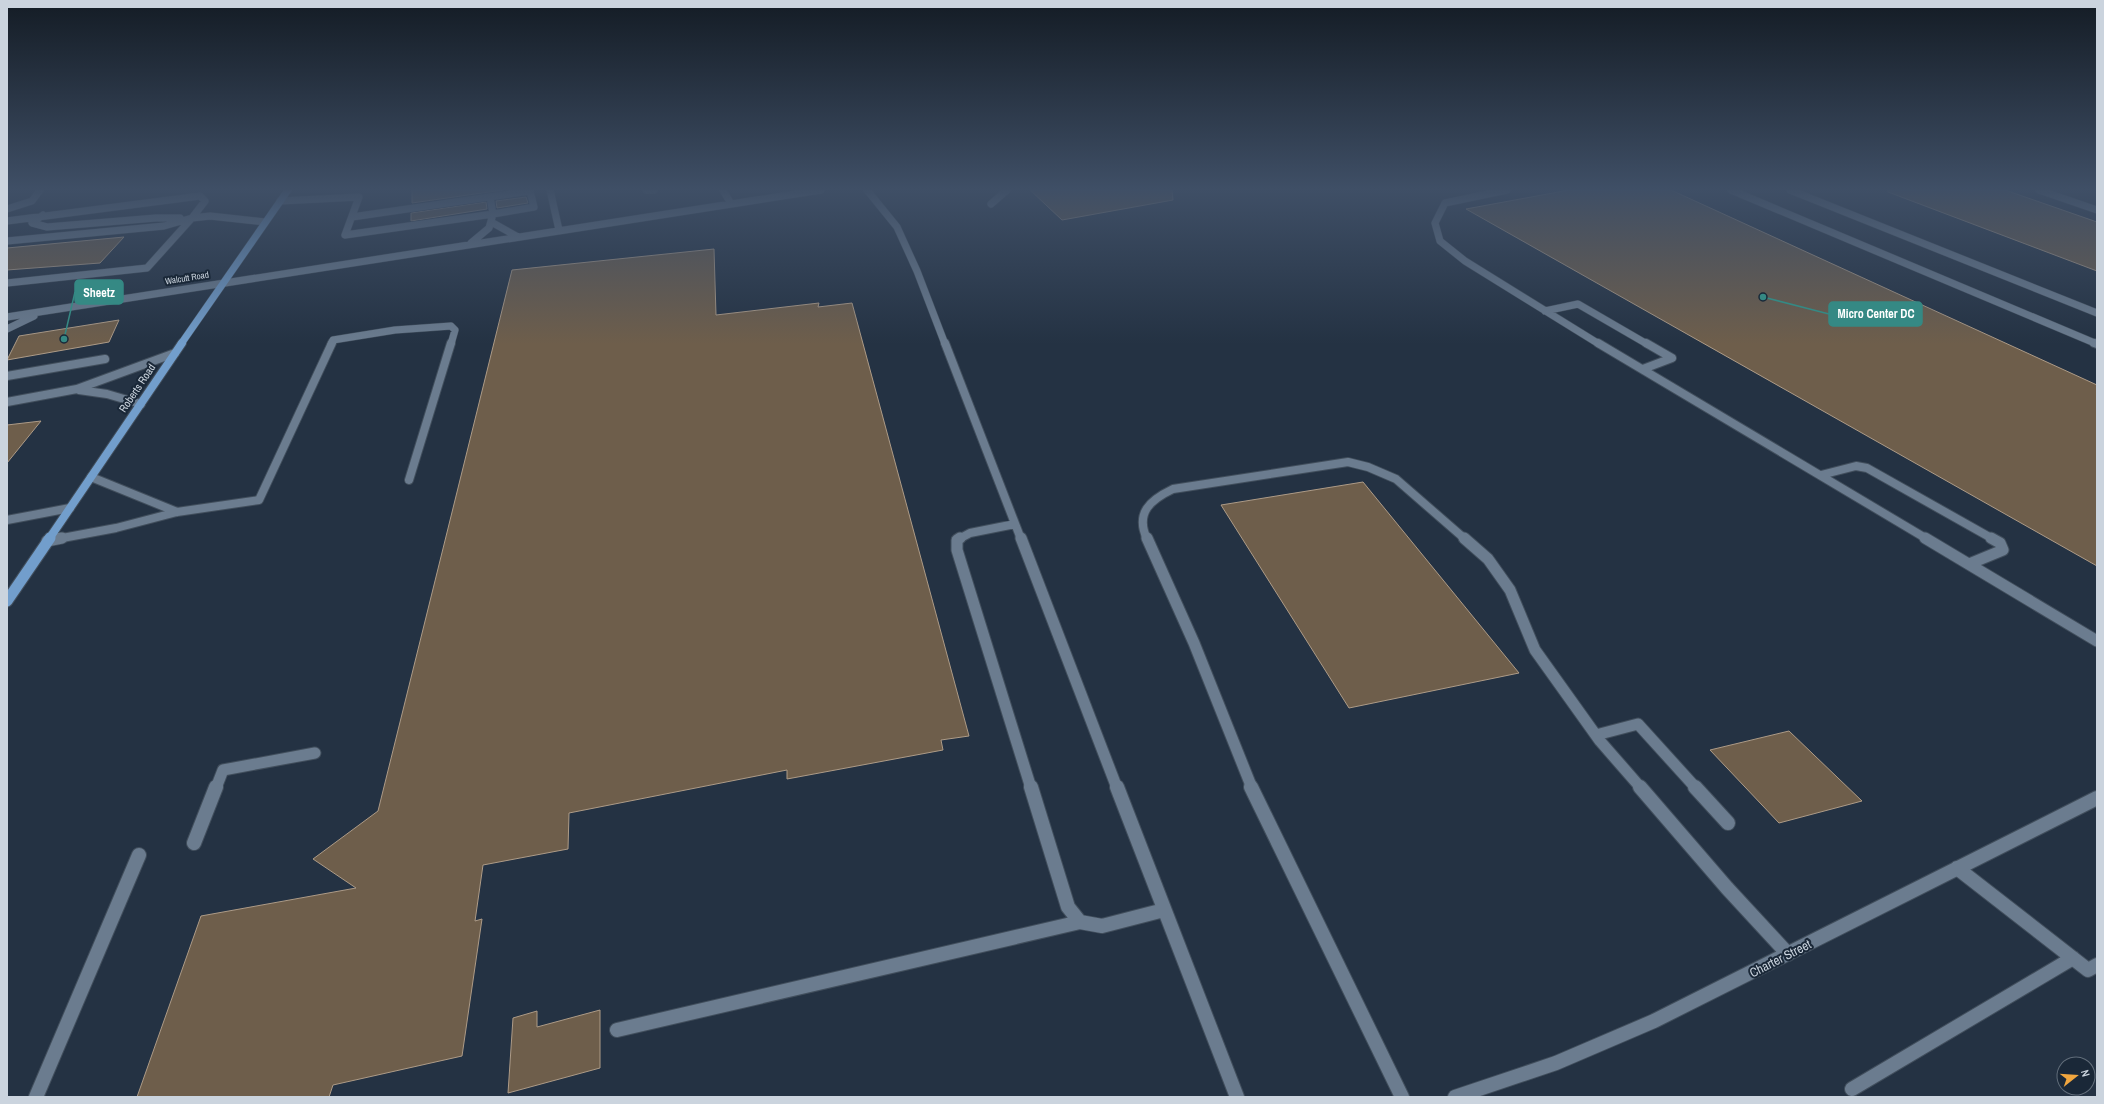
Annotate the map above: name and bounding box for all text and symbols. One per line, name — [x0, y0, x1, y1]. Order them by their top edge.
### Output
street label: Walcutt Road — [164, 269, 210, 287]
callout: Sheetz — [75, 280, 123, 304]
text: Sheetz — [83, 285, 115, 301]
callout: Micro Center DC — [1829, 302, 1922, 326]
text: Micro Center DC — [1837, 306, 1915, 322]
street label: Roberts Road — [116, 361, 158, 415]
street label: Charter Street — [1747, 936, 1814, 981]
north arrow — [2056, 1056, 2096, 1096]
text: N — [2078, 1068, 2093, 1078]

